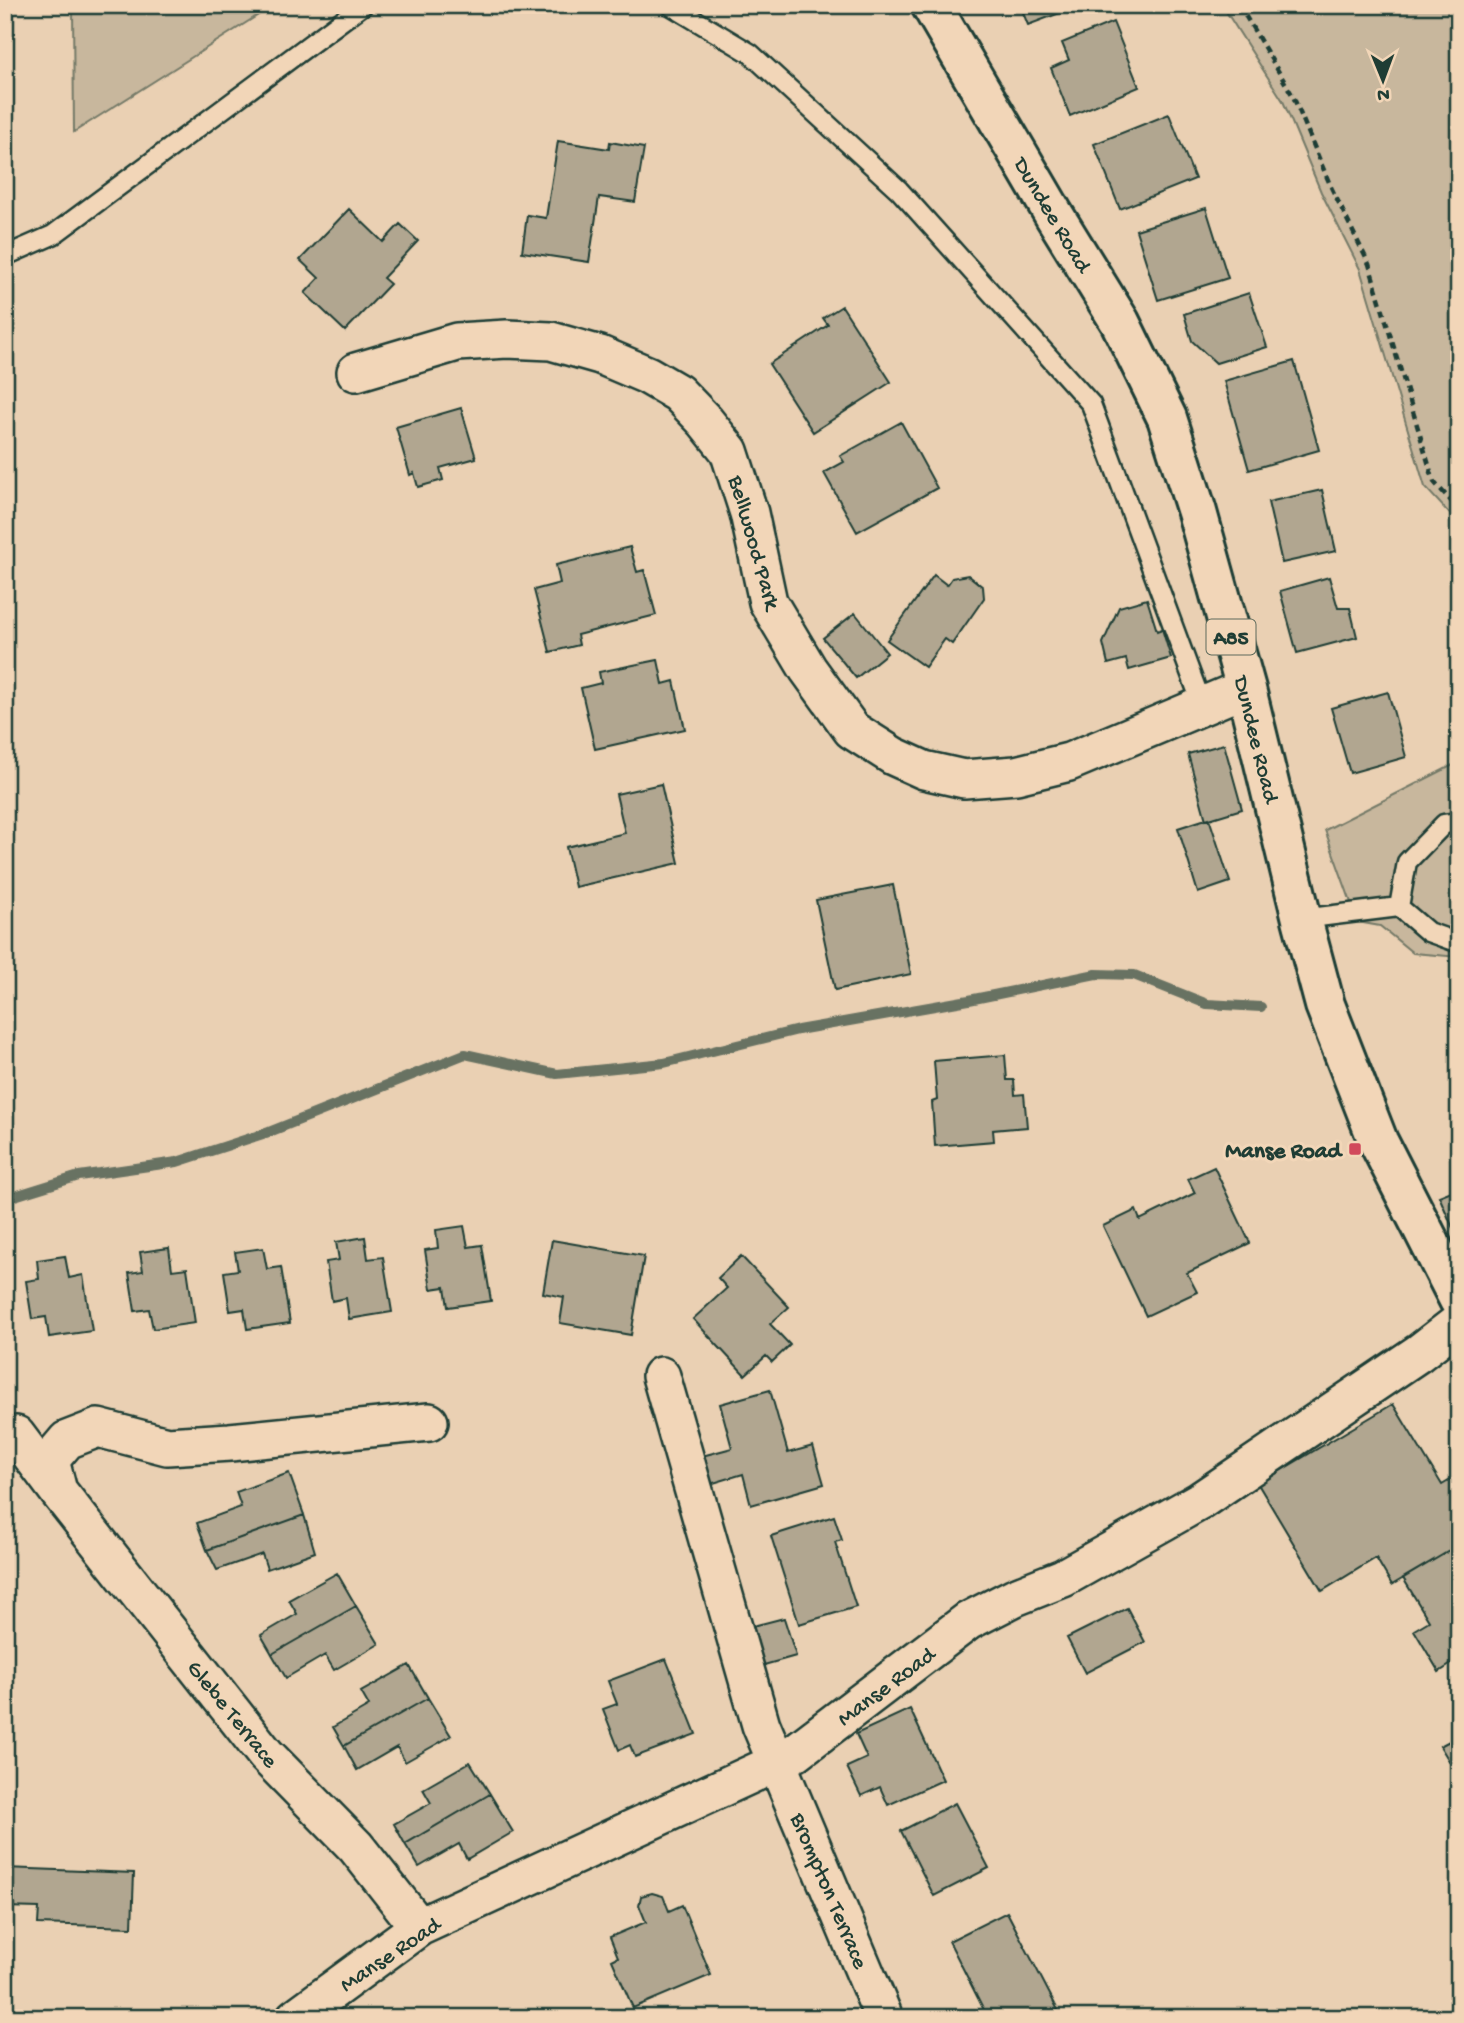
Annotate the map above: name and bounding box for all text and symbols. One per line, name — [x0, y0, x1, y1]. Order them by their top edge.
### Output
north arrow — [1348, 46, 1418, 116]
text: N — [1377, 82, 1390, 105]
street label: Dundee Road — [1005, 152, 1097, 280]
street label: Bellwood Park — [720, 472, 785, 616]
road number: A85 — [1206, 620, 1256, 654]
street label: Dundee Road — [1225, 672, 1284, 807]
place label: Manse Road — [1225, 1139, 1344, 1166]
marker: Manse Road — [1347, 1141, 1363, 1157]
street label: Manse Road — [833, 1641, 943, 1733]
street label: Glebe Terrace — [180, 1656, 283, 1775]
street label: Brompton Terrace — [782, 1808, 873, 1974]
street label: Manse Road — [335, 1912, 448, 1999]

